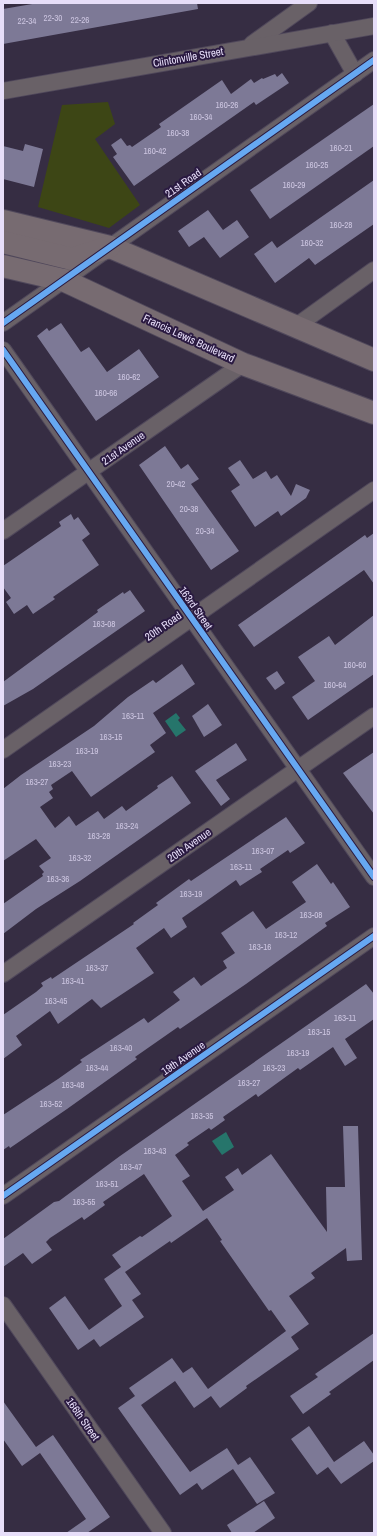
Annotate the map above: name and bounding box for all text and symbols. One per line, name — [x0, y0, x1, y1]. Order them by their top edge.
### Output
house number: 22-30 — [44, 12, 62, 24]
house number: 22-26 — [71, 14, 89, 26]
house number: 22-34 — [18, 15, 36, 27]
street label: Clintonville Street — [152, 44, 225, 70]
house number: 160-26 — [216, 99, 238, 111]
house number: 160-34 — [190, 111, 212, 123]
house number: 160-38 — [167, 127, 189, 139]
house number: 160-21 — [330, 142, 352, 154]
house number: 160-42 — [144, 145, 166, 157]
house number: 160-25 — [306, 159, 328, 171]
street label: 21st Road — [162, 165, 204, 201]
house number: 160-29 — [283, 179, 305, 191]
house number: 160-28 — [330, 219, 352, 231]
house number: 160-32 — [301, 237, 323, 249]
street label: Francis Lewis Boulevard — [141, 311, 237, 365]
house number: 160-62 — [118, 371, 140, 383]
house number: 160-66 — [95, 387, 117, 399]
street label: 21st Avenue — [99, 428, 147, 468]
house number: 20-42 — [167, 478, 185, 490]
house number: 20-38 — [180, 503, 198, 515]
house number: 20-34 — [196, 525, 214, 537]
street label: 163rd Street — [176, 584, 216, 633]
street label: 20th Road — [142, 608, 184, 644]
house number: 163-08 — [93, 618, 115, 630]
house number: 160-60 — [344, 659, 366, 671]
house number: 160-64 — [324, 679, 346, 691]
house number: 163-11 — [122, 710, 144, 722]
house number: 163-15 — [100, 731, 122, 743]
house number: 163-19 — [76, 745, 98, 757]
house number: 163-23 — [49, 758, 71, 770]
house number: 163-27 — [26, 776, 48, 788]
house number: 163-24 — [116, 820, 138, 832]
street label: 20th Avenue — [164, 825, 214, 865]
house number: 163-28 — [88, 830, 110, 842]
house number: 163-07 — [252, 845, 274, 857]
house number: 163-32 — [69, 852, 91, 864]
house number: 163-11 — [230, 861, 252, 873]
house number: 163-36 — [47, 873, 69, 885]
house number: 163-19 — [180, 888, 202, 900]
house number: 163-08 — [300, 909, 322, 921]
house number: 163-12 — [275, 929, 297, 941]
house number: 163-16 — [249, 941, 271, 953]
house number: 163-37 — [86, 962, 108, 974]
house number: 163-41 — [62, 975, 84, 987]
house number: 163-45 — [45, 995, 67, 1007]
house number: 163-11 — [334, 1012, 356, 1024]
house number: 163-15 — [308, 1026, 330, 1038]
street label: 19th Avenue — [158, 1038, 208, 1078]
house number: 163-40 — [110, 1042, 132, 1054]
house number: 163-19 — [287, 1047, 309, 1059]
house number: 163-44 — [86, 1062, 108, 1074]
house number: 163-23 — [263, 1062, 285, 1074]
house number: 163-27 — [238, 1077, 260, 1089]
house number: 163-48 — [62, 1079, 84, 1091]
house number: 163-52 — [40, 1098, 62, 1110]
house number: 163-35 — [191, 1110, 213, 1122]
house number: 163-43 — [144, 1145, 166, 1157]
house number: 163-47 — [120, 1161, 142, 1173]
house number: 163-51 — [96, 1178, 118, 1190]
house number: 163-55 — [73, 1196, 95, 1208]
street label: 166th Street — [63, 1395, 103, 1444]

